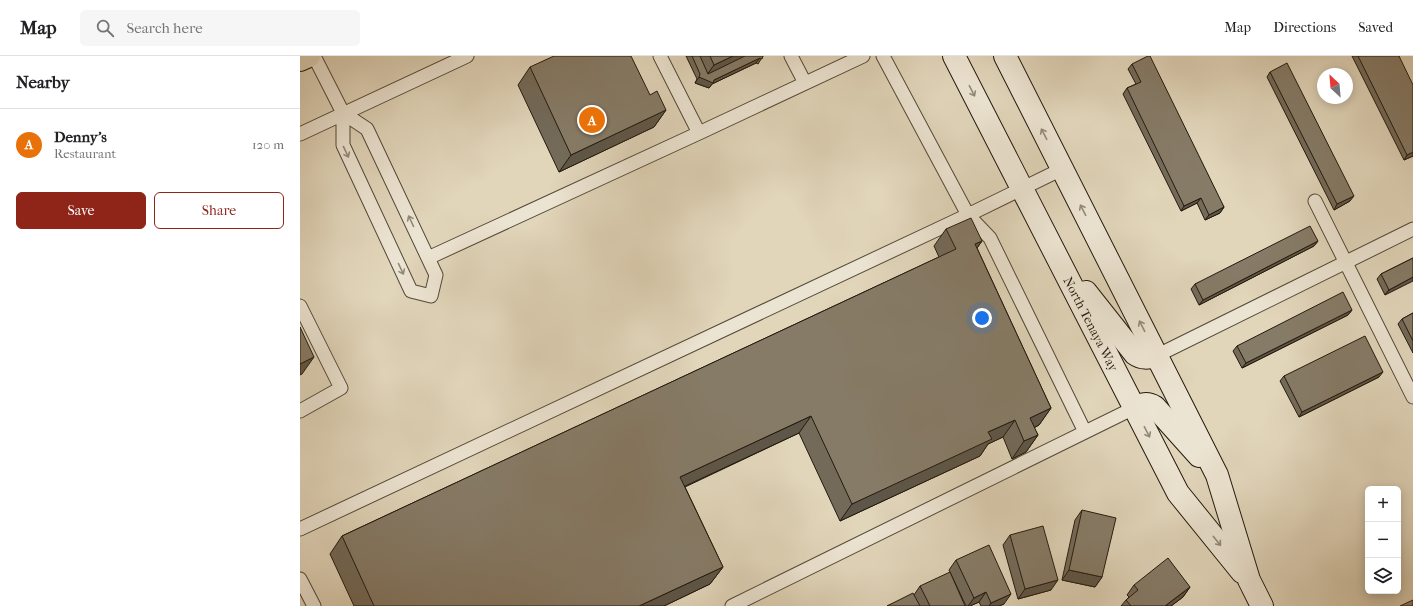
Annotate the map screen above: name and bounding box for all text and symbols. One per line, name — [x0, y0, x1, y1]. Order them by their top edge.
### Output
search box — [80, 10, 360, 46]
text: Map — [20, 17, 56, 39]
icon: search — [94, 17, 116, 39]
text: Search here — [126, 19, 203, 37]
text: Map — [1224, 19, 1251, 36]
text: Directions — [1273, 19, 1336, 36]
text: Saved — [1358, 19, 1393, 36]
north arrow — [1317, 68, 1353, 104]
text: Nearby — [16, 72, 70, 92]
one-way arrow — [968, 84, 976, 96]
pin: A — [579, 105, 605, 135]
text: Denny's — [54, 128, 107, 146]
one-way arrow — [1040, 128, 1047, 140]
text: A — [25, 137, 33, 152]
text: 120 m — [252, 137, 284, 152]
one-way arrow — [343, 145, 350, 157]
text: Restaurant — [54, 146, 116, 161]
button: Save — [16, 192, 146, 229]
button: Share — [154, 192, 284, 229]
one-way arrow — [1079, 205, 1086, 217]
one-way arrow — [407, 216, 414, 228]
one-way arrow — [398, 263, 405, 275]
street label: North Tenaya Way — [1060, 274, 1122, 375]
your location — [972, 308, 992, 328]
one-way arrow — [1137, 321, 1145, 333]
one-way arrow — [1144, 426, 1151, 438]
map controls — [1365, 486, 1401, 594]
button: + — [1365, 486, 1401, 522]
button: − — [1365, 522, 1401, 558]
one-way arrow — [1213, 535, 1222, 546]
button: layers — [1365, 558, 1401, 594]

